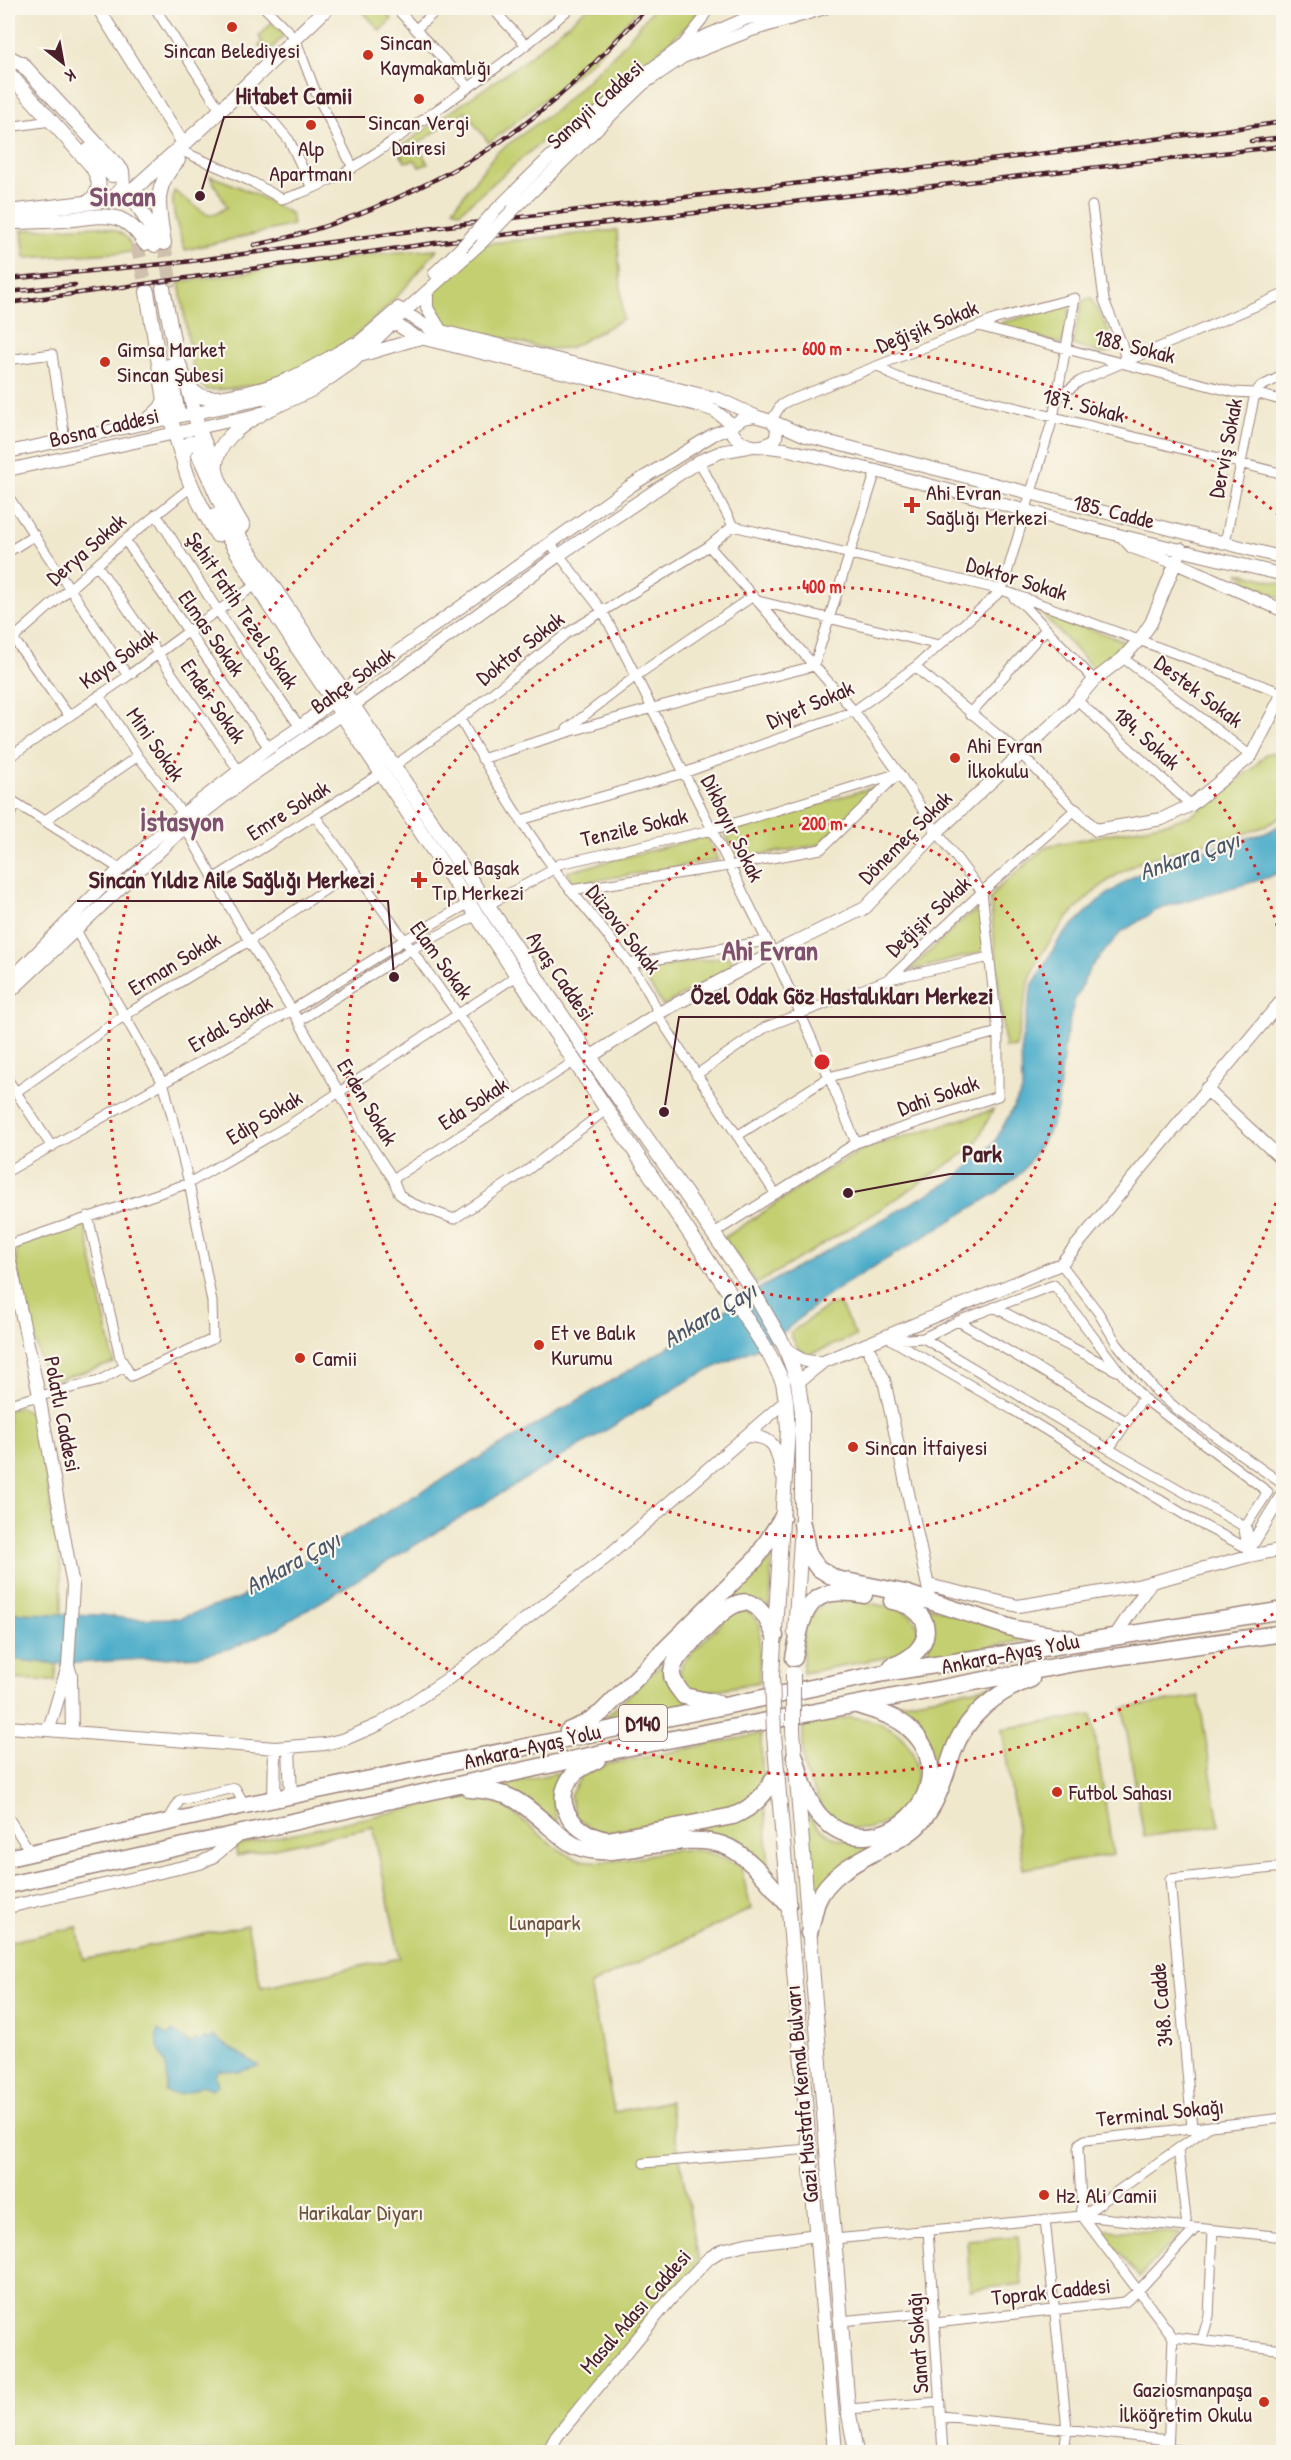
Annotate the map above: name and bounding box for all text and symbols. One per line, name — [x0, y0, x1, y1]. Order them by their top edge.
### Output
marker: Sincan Belediyesi — [225, 20, 239, 34]
place label: Sincan Kaymakamlığı — [380, 27, 491, 82]
north arrow — [33, 33, 93, 93]
place label: Sincan Belediyesi — [164, 35, 300, 65]
marker: Sincan Kaymakamlığı — [361, 48, 375, 62]
street label: Sanayii Caddesi — [540, 52, 650, 156]
text: K — [61, 64, 80, 88]
callout: Hitabet Camii — [224, 75, 365, 117]
text: Hitabet Camii — [235, 79, 353, 111]
marker: Sincan Vergi Dairesi — [412, 92, 426, 106]
place label: Sincan Vergi Dairesi — [368, 107, 470, 162]
marker: Alp Apartmanı — [304, 118, 318, 132]
place label: Alp Apartmanı — [269, 133, 353, 188]
district label: Sincan — [90, 177, 156, 215]
street label: Değişik Sokak — [872, 292, 982, 360]
street label: 188. Sokak — [1091, 321, 1179, 371]
place label: Gimsa Market Sincan Şubesi — [117, 334, 226, 389]
text: 600 m — [802, 336, 842, 361]
marker: Gimsa Market Sincan Şubesi — [98, 355, 112, 369]
street label: 187. Sokak — [1040, 380, 1128, 430]
street label: Derviş Sokak — [1201, 396, 1249, 500]
street label: Bosna Caddesi — [46, 400, 162, 454]
place label: Ahi Evran Sağlığı Merkezi — [926, 477, 1048, 532]
street label: 185. Cadde — [1070, 486, 1158, 536]
marker: Ahi Evran Sağlığı Merkezi — [903, 496, 921, 514]
street label: Derya Sokak — [40, 506, 132, 592]
street label: Şehit Fatih Tezel Sokak — [179, 526, 307, 694]
street label: Doktor Sokak — [963, 548, 1071, 608]
text: 400 m — [802, 574, 842, 599]
street label: Elmas Sokak — [171, 584, 253, 682]
street label: Doktor Sokak — [470, 604, 570, 692]
street label: Kaya Sokak — [73, 620, 163, 696]
street label: Bahçe Sokak — [304, 639, 400, 721]
street label: Destek Sokak — [1148, 648, 1250, 734]
street label: Ender Sokak — [174, 653, 254, 749]
street label: Diyet Sokak — [762, 672, 858, 736]
street label: 184. Sokak — [1107, 700, 1187, 776]
street label: Mini Sokak — [120, 701, 192, 787]
place label: Ahi Evran İlkokulu — [967, 730, 1043, 785]
marker: Ahi Evran İlkokulu — [948, 751, 962, 765]
street label: Dikbayır Sokak — [694, 769, 772, 887]
street label: Emre Sokak — [241, 773, 335, 847]
street label: Dönemeç Sokak — [852, 784, 958, 890]
street label: Tenzile Sokak — [578, 800, 690, 854]
district label: İstasyon — [140, 802, 224, 841]
text: 200 m — [802, 811, 842, 836]
water label: Ankara Çayı — [1135, 822, 1245, 888]
place label: Özel Başak Tıp Merkezi — [432, 852, 524, 907]
callout: Sincan Yıldız Aile Sağlığı Merkezi — [77, 859, 388, 901]
text: Sincan Yıldız Aile Sağlığı Merkezi — [89, 863, 375, 896]
street label: Değişir Sokak — [879, 869, 977, 963]
marker: Özel Başak Tıp Merkezi — [410, 871, 428, 889]
street label: Düzova Sokak — [580, 878, 668, 980]
street label: Elam Sokak — [403, 915, 481, 1005]
street label: Erman Sokak — [122, 924, 226, 1002]
street label: Ayaş Caddesi — [520, 925, 602, 1027]
district label: Ahi Evran — [722, 931, 818, 969]
callout: Özel Odak Göz Hastalıkları Merkezi — [679, 975, 1006, 1017]
text: Özel Odak Göz Hastalıkları Merkezi — [690, 979, 994, 1011]
street label: Erdal Sokak — [183, 987, 277, 1059]
centre of rings — [812, 1052, 832, 1072]
street label: Erden Sokak — [330, 1053, 406, 1151]
street label: Dahi Sokak — [893, 1067, 983, 1123]
street label: Eda Sokak — [432, 1069, 514, 1137]
street label: Edip Sokak — [220, 1083, 308, 1151]
callout: Park — [950, 1132, 1014, 1174]
text: Park — [962, 1137, 1002, 1169]
water label: Ankara Çayı — [656, 1273, 764, 1355]
place label: Et ve Balık Kurumu — [551, 1317, 636, 1372]
marker: Et ve Balık Kurumu — [532, 1338, 546, 1352]
place label: Camii — [312, 1343, 358, 1373]
marker: Camii — [293, 1351, 307, 1365]
street label: Polatlı Caddesi — [37, 1354, 89, 1474]
place label: Sincan İtfaiyesi — [865, 1432, 988, 1462]
marker: Sincan İtfaiyesi — [846, 1440, 860, 1454]
water label: Ankara Çayı — [239, 1522, 347, 1602]
street label: Ankara-Ayaş Yolu — [938, 1625, 1082, 1681]
road number: D140 — [619, 1705, 667, 1741]
street label: Ankara-Ayaş Yolu — [460, 1716, 604, 1776]
place label: Futbol Sahası — [1068, 1777, 1172, 1807]
marker: Futbol Sahası — [1050, 1785, 1064, 1799]
park label: Lunapark — [509, 1907, 581, 1937]
street label: 348. Cadde — [1142, 1962, 1180, 2048]
street label: Gazi Mustafa Kemal Bulvarı — [777, 1984, 825, 2204]
street label: Terminal Sokağı — [1095, 2090, 1225, 2134]
place label: Hz. Ali Camii — [1056, 2180, 1158, 2210]
marker: Hz. Ali Camii — [1037, 2188, 1051, 2202]
park label: Harikalar Diyarı — [299, 2197, 423, 2227]
street label: Masal Adası Caddesi — [572, 2242, 698, 2380]
street label: Toprak Caddesi — [990, 2270, 1112, 2312]
street label: Sanat Sokağı — [899, 2291, 935, 2395]
place label: Gaziosmanpaşa İlköğretim Okulu — [1119, 2374, 1252, 2429]
marker: Gaziosmanpaşa İlköğretim Okulu — [1257, 2395, 1271, 2409]

